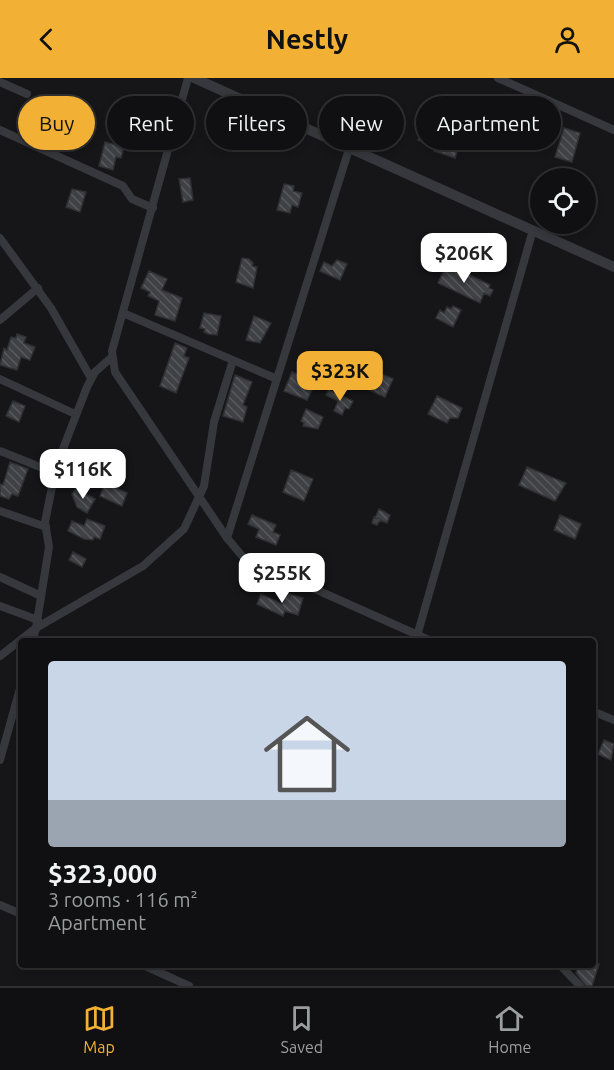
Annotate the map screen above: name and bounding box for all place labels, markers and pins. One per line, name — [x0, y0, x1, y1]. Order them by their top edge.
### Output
pin: $206K — [422, 233, 506, 284]
pin: $323K — [298, 351, 382, 402]
pin: $116K — [41, 449, 125, 500]
pin: $255K — [240, 553, 324, 604]

